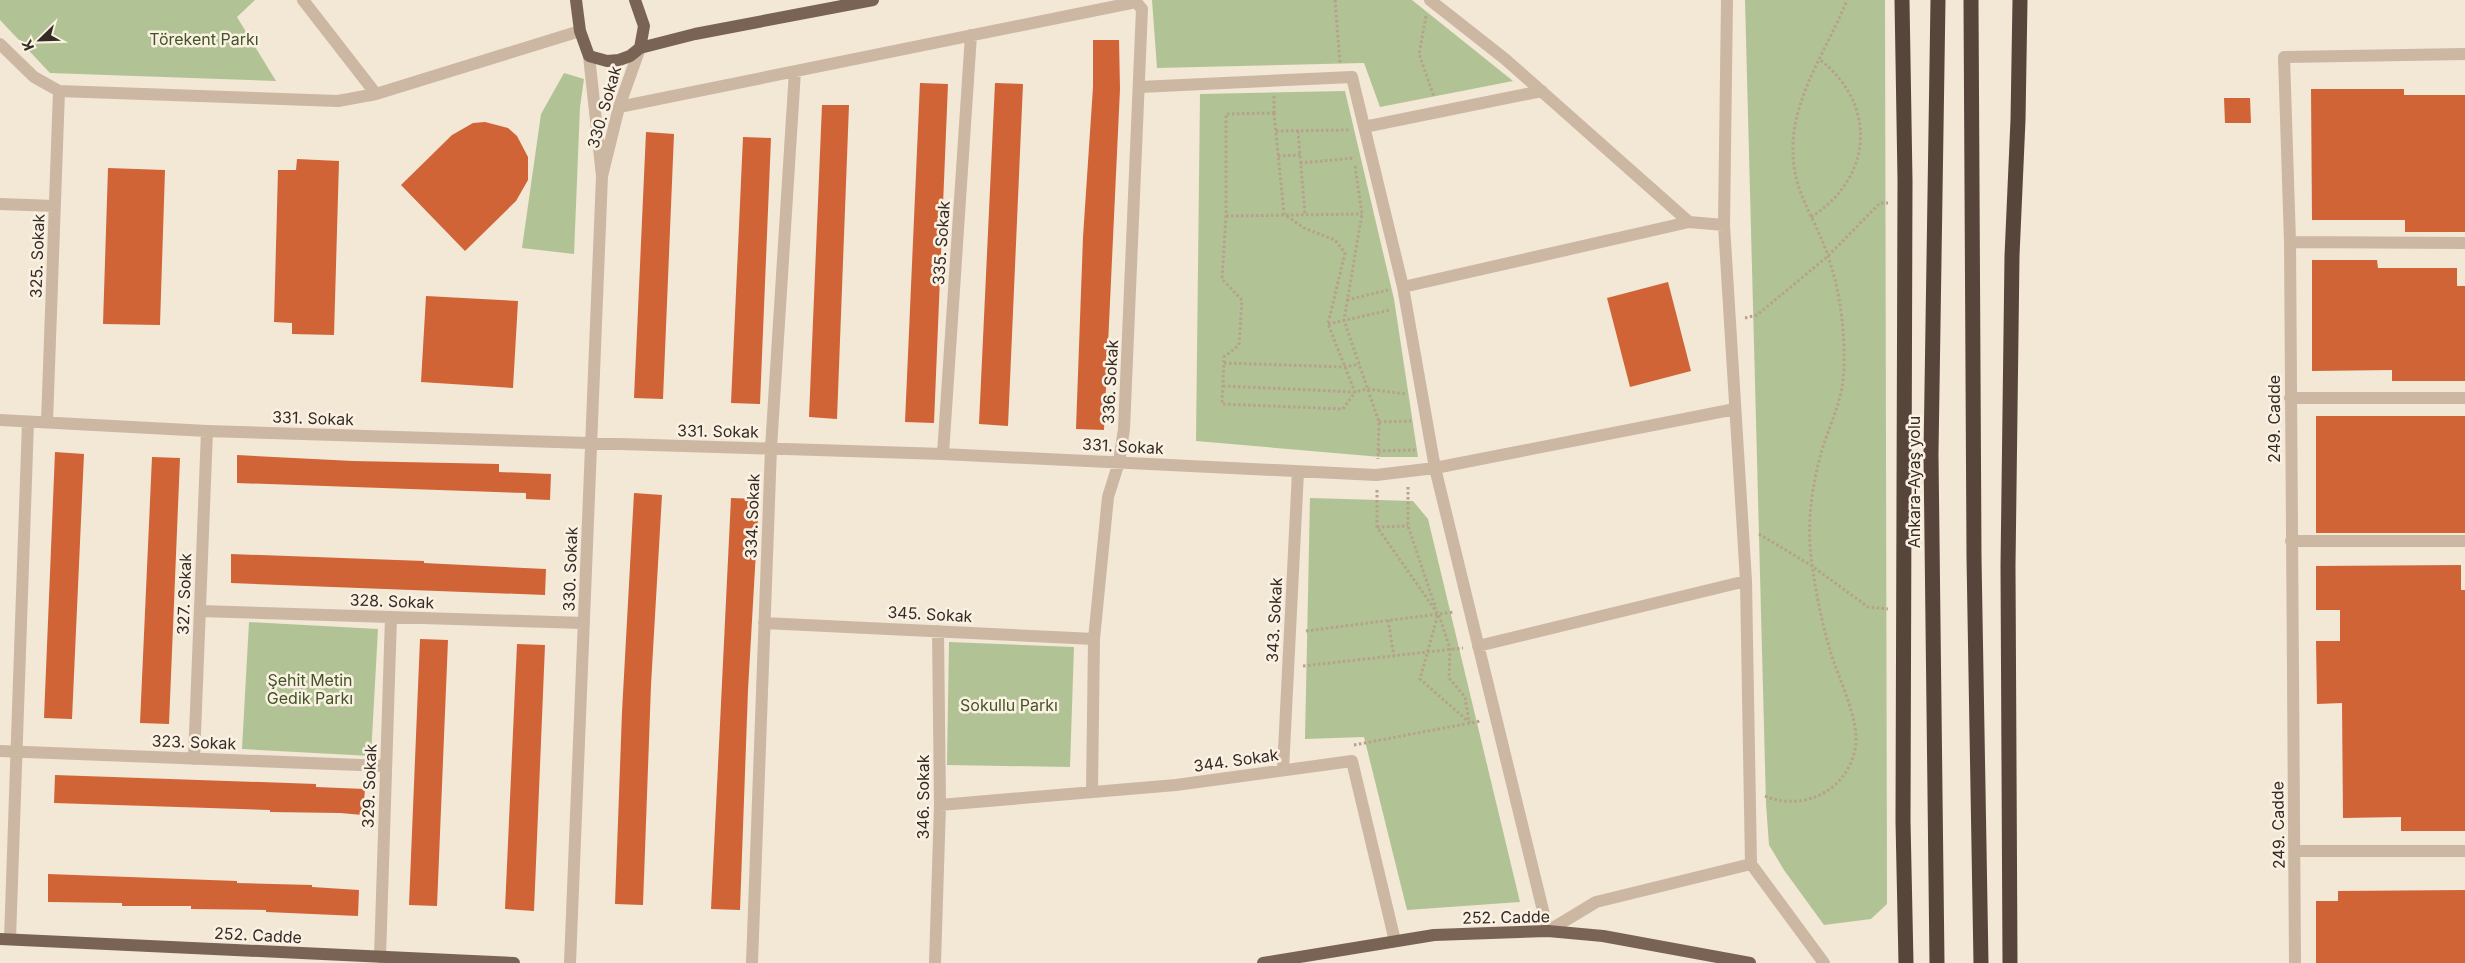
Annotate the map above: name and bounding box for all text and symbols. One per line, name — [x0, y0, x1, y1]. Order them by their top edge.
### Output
north arrow — [15, 15, 65, 65]
park label: Törekent Parkı — [149, 29, 259, 49]
text: K — [18, 37, 37, 53]
street label: 330. Sokak — [583, 63, 625, 151]
street label: 335. Sokak — [928, 200, 954, 286]
street label: 325. Sokak — [26, 213, 48, 299]
street label: 336. Sokak — [1098, 339, 1122, 425]
street label: 249. Cadde — [2264, 375, 2284, 463]
street label: 331. Sokak — [272, 407, 354, 429]
street label: Ankara-Ayaş yolu — [1904, 416, 1924, 548]
street label: 331. Sokak — [677, 420, 759, 442]
street label: 331. Sokak — [1082, 434, 1165, 458]
street label: 334. Sokak — [741, 473, 763, 559]
street label: 330. Sokak — [559, 526, 581, 612]
street label: 327. Sokak — [173, 552, 195, 635]
street label: 343. Sokak — [1262, 577, 1286, 663]
street label: 328. Sokak — [349, 590, 435, 612]
street label: 345. Sokak — [887, 602, 973, 626]
park label: Şehit Metin Gedik Parkı — [267, 670, 353, 708]
park label: Sokullu Parkı — [960, 695, 1058, 715]
street label: 323. Sokak — [151, 731, 237, 753]
street label: 329. Sokak — [358, 743, 380, 829]
street label: 344. Sokak — [1192, 744, 1280, 776]
street label: 346. Sokak — [913, 754, 933, 840]
street label: 249. Cadde — [2267, 781, 2289, 869]
street label: 252. Cadde — [1462, 906, 1550, 928]
street label: 252. Cadde — [214, 923, 302, 947]

